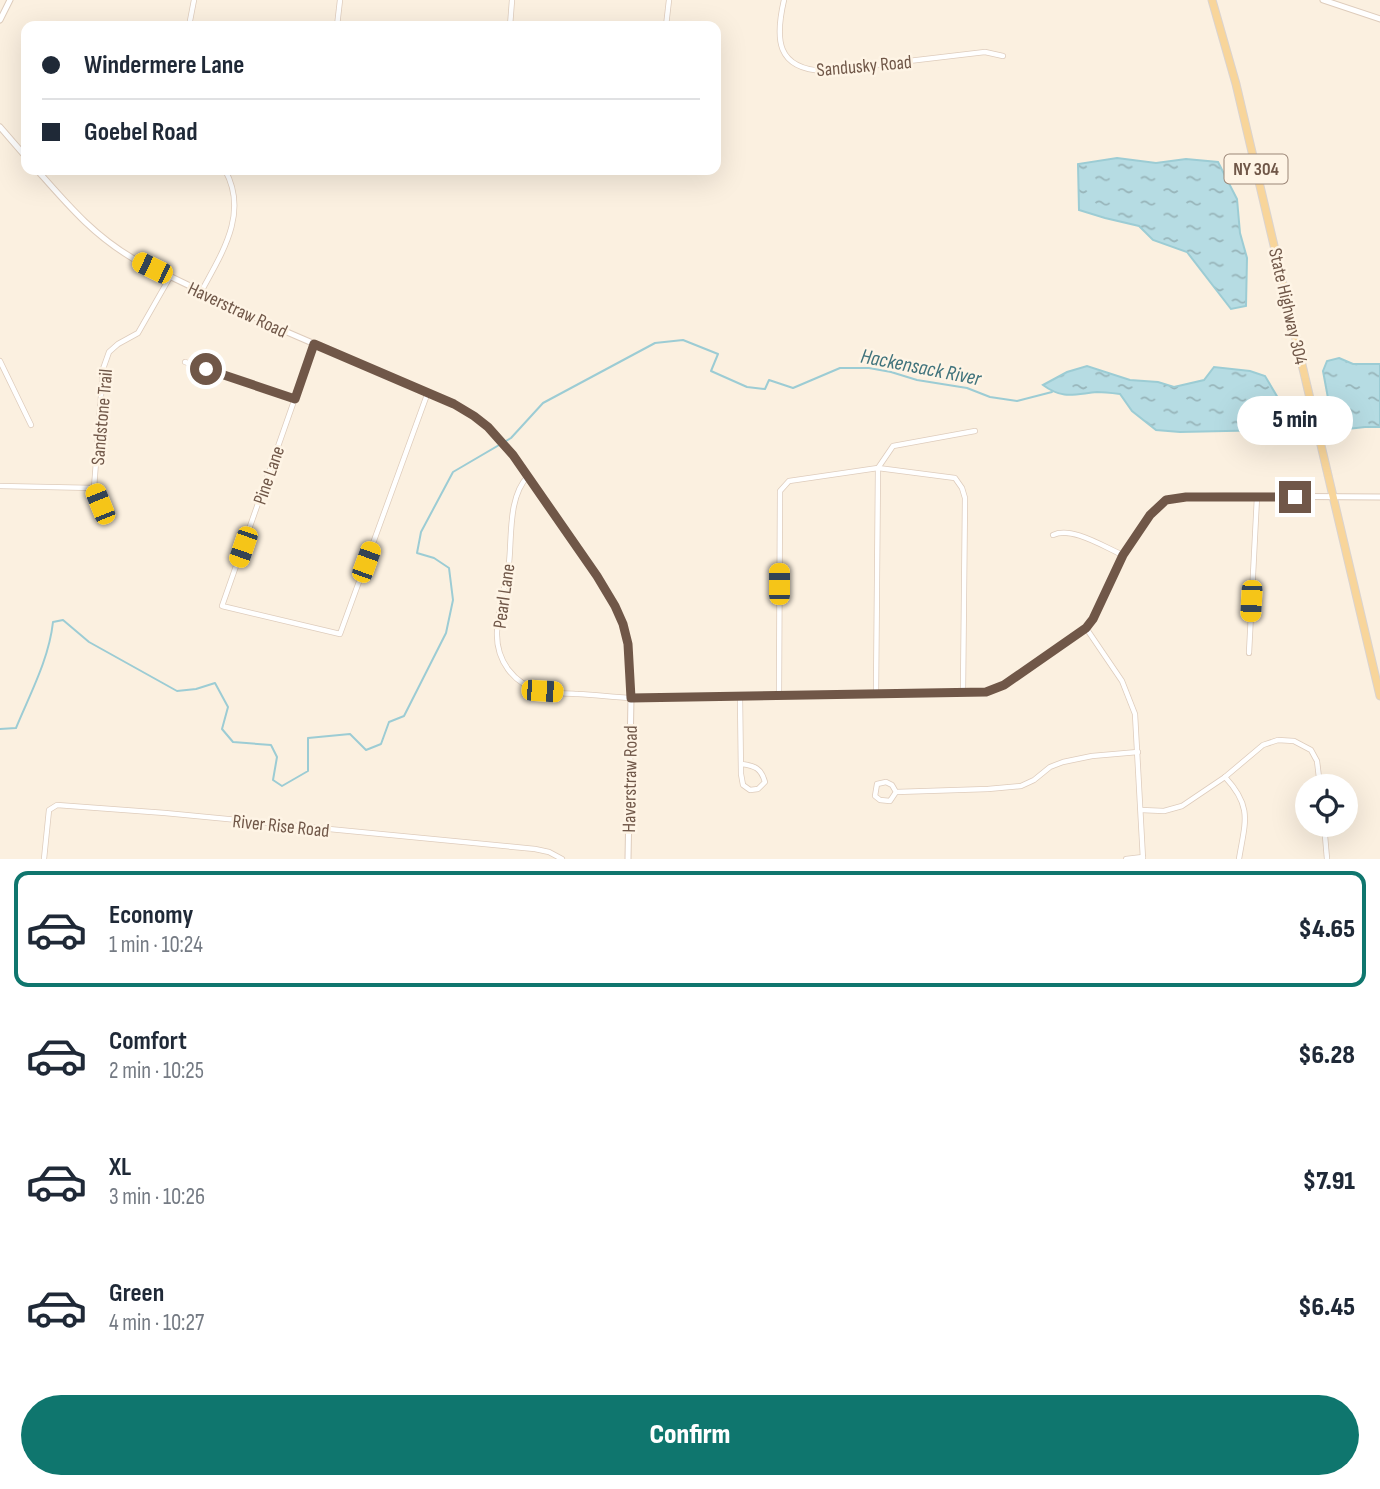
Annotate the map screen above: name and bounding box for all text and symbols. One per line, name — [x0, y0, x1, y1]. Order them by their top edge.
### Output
text: Windermere Lane — [84, 50, 244, 81]
street label: Sandusky Road — [816, 51, 913, 82]
text: Goebel Road — [84, 117, 198, 148]
road number: NY 304 — [1224, 154, 1288, 184]
street label: State Highway 304 — [1263, 246, 1312, 367]
car — [129, 249, 176, 287]
street label: Haverstraw Road — [184, 277, 291, 343]
water label: Hackensack River — [859, 344, 984, 392]
route start — [190, 353, 222, 385]
street label: Sandstone Trail — [87, 368, 118, 466]
callout: 5 min — [1237, 396, 1353, 444]
text: 5 min — [1273, 406, 1317, 434]
street label: Pine Lane — [249, 443, 290, 508]
car — [83, 481, 118, 527]
route end — [1279, 481, 1311, 513]
car — [227, 524, 260, 570]
car — [349, 539, 384, 585]
street label: Pearl Lane — [489, 562, 520, 630]
car — [769, 563, 790, 605]
car — [1240, 579, 1263, 623]
car — [521, 679, 564, 703]
street label: Haverstraw Road — [618, 725, 643, 833]
map controls — [1295, 774, 1358, 837]
button: locate — [1295, 774, 1358, 837]
street label: River Rise Road — [231, 810, 330, 843]
icon: car — [25, 898, 88, 961]
text: Economy — [109, 900, 193, 931]
text: $4.65 — [1299, 914, 1355, 945]
text: 1 min · 10:24 — [109, 931, 203, 959]
icon: car — [25, 1024, 88, 1087]
text: Comfort — [109, 1026, 187, 1057]
text: $6.28 — [1298, 1040, 1355, 1071]
text: 2 min · 10:25 — [109, 1057, 204, 1085]
icon: car — [25, 1150, 88, 1213]
text: XL — [109, 1152, 131, 1183]
text: $7.91 — [1303, 1166, 1355, 1197]
text: 3 min · 10:26 — [109, 1183, 205, 1211]
icon: car — [25, 1276, 88, 1339]
text: Green — [109, 1278, 164, 1309]
text: $6.45 — [1298, 1292, 1355, 1323]
text: 4 min · 10:27 — [109, 1309, 204, 1337]
button: Confirm — [21, 1395, 1359, 1475]

